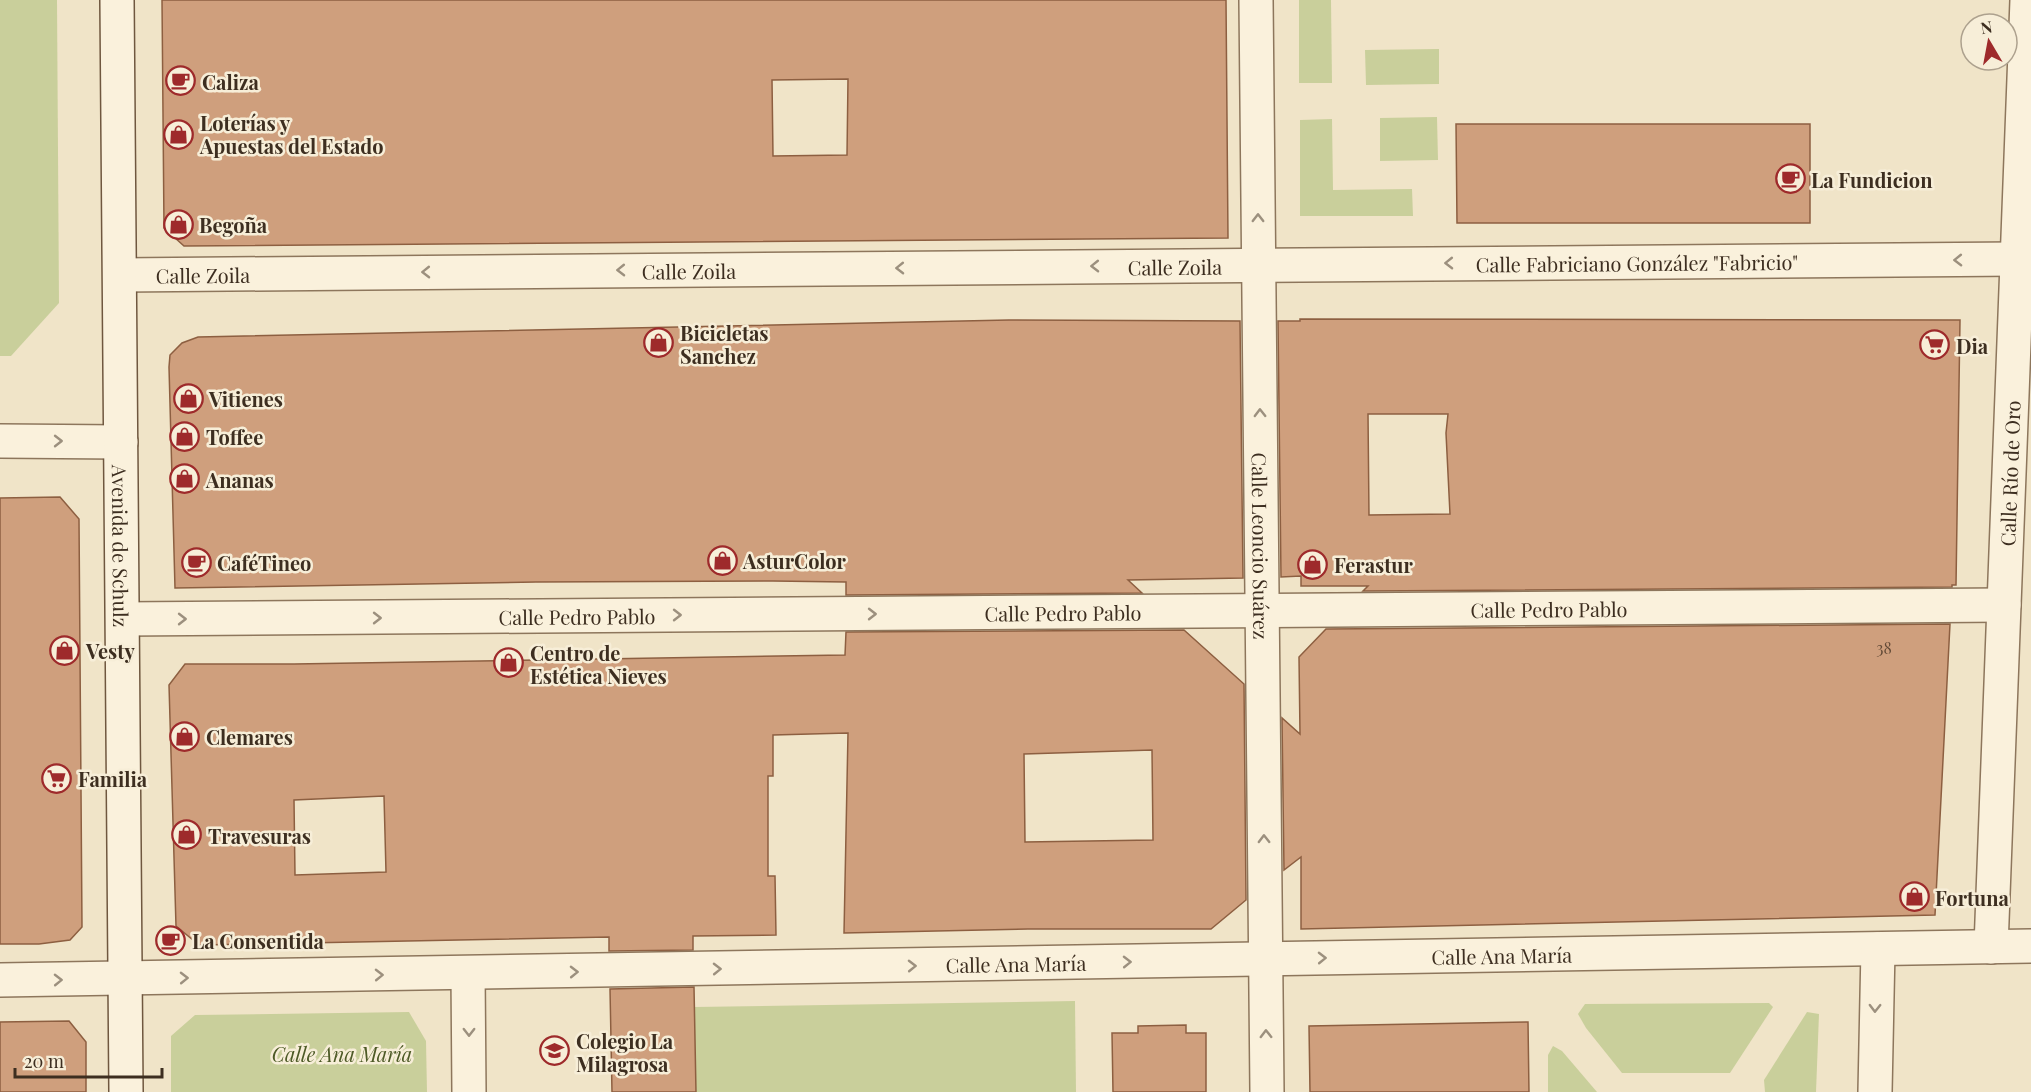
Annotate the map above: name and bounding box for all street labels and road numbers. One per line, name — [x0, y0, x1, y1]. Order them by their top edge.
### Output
street label: Calle Fabriciano González "Fabricio" — [1476, 247, 1798, 277]
street label: Calle Zoila — [1128, 252, 1222, 280]
street label: Calle Zoila — [642, 256, 736, 284]
street label: Calle Zoila — [156, 260, 250, 288]
street label: Calle Río de Oro — [1993, 400, 2025, 547]
street label: Calle Leoncio Suárez — [1247, 452, 1276, 640]
street label: Avenida de Schulz — [107, 464, 136, 627]
street label: Calle Pedro Pablo — [1470, 594, 1628, 622]
street label: Calle Pedro Pablo — [984, 598, 1142, 626]
street label: Calle Pedro Pablo — [498, 602, 656, 630]
street label: Calle Ana María — [1431, 940, 1572, 970]
street label: Calle Ana María — [945, 948, 1086, 978]

